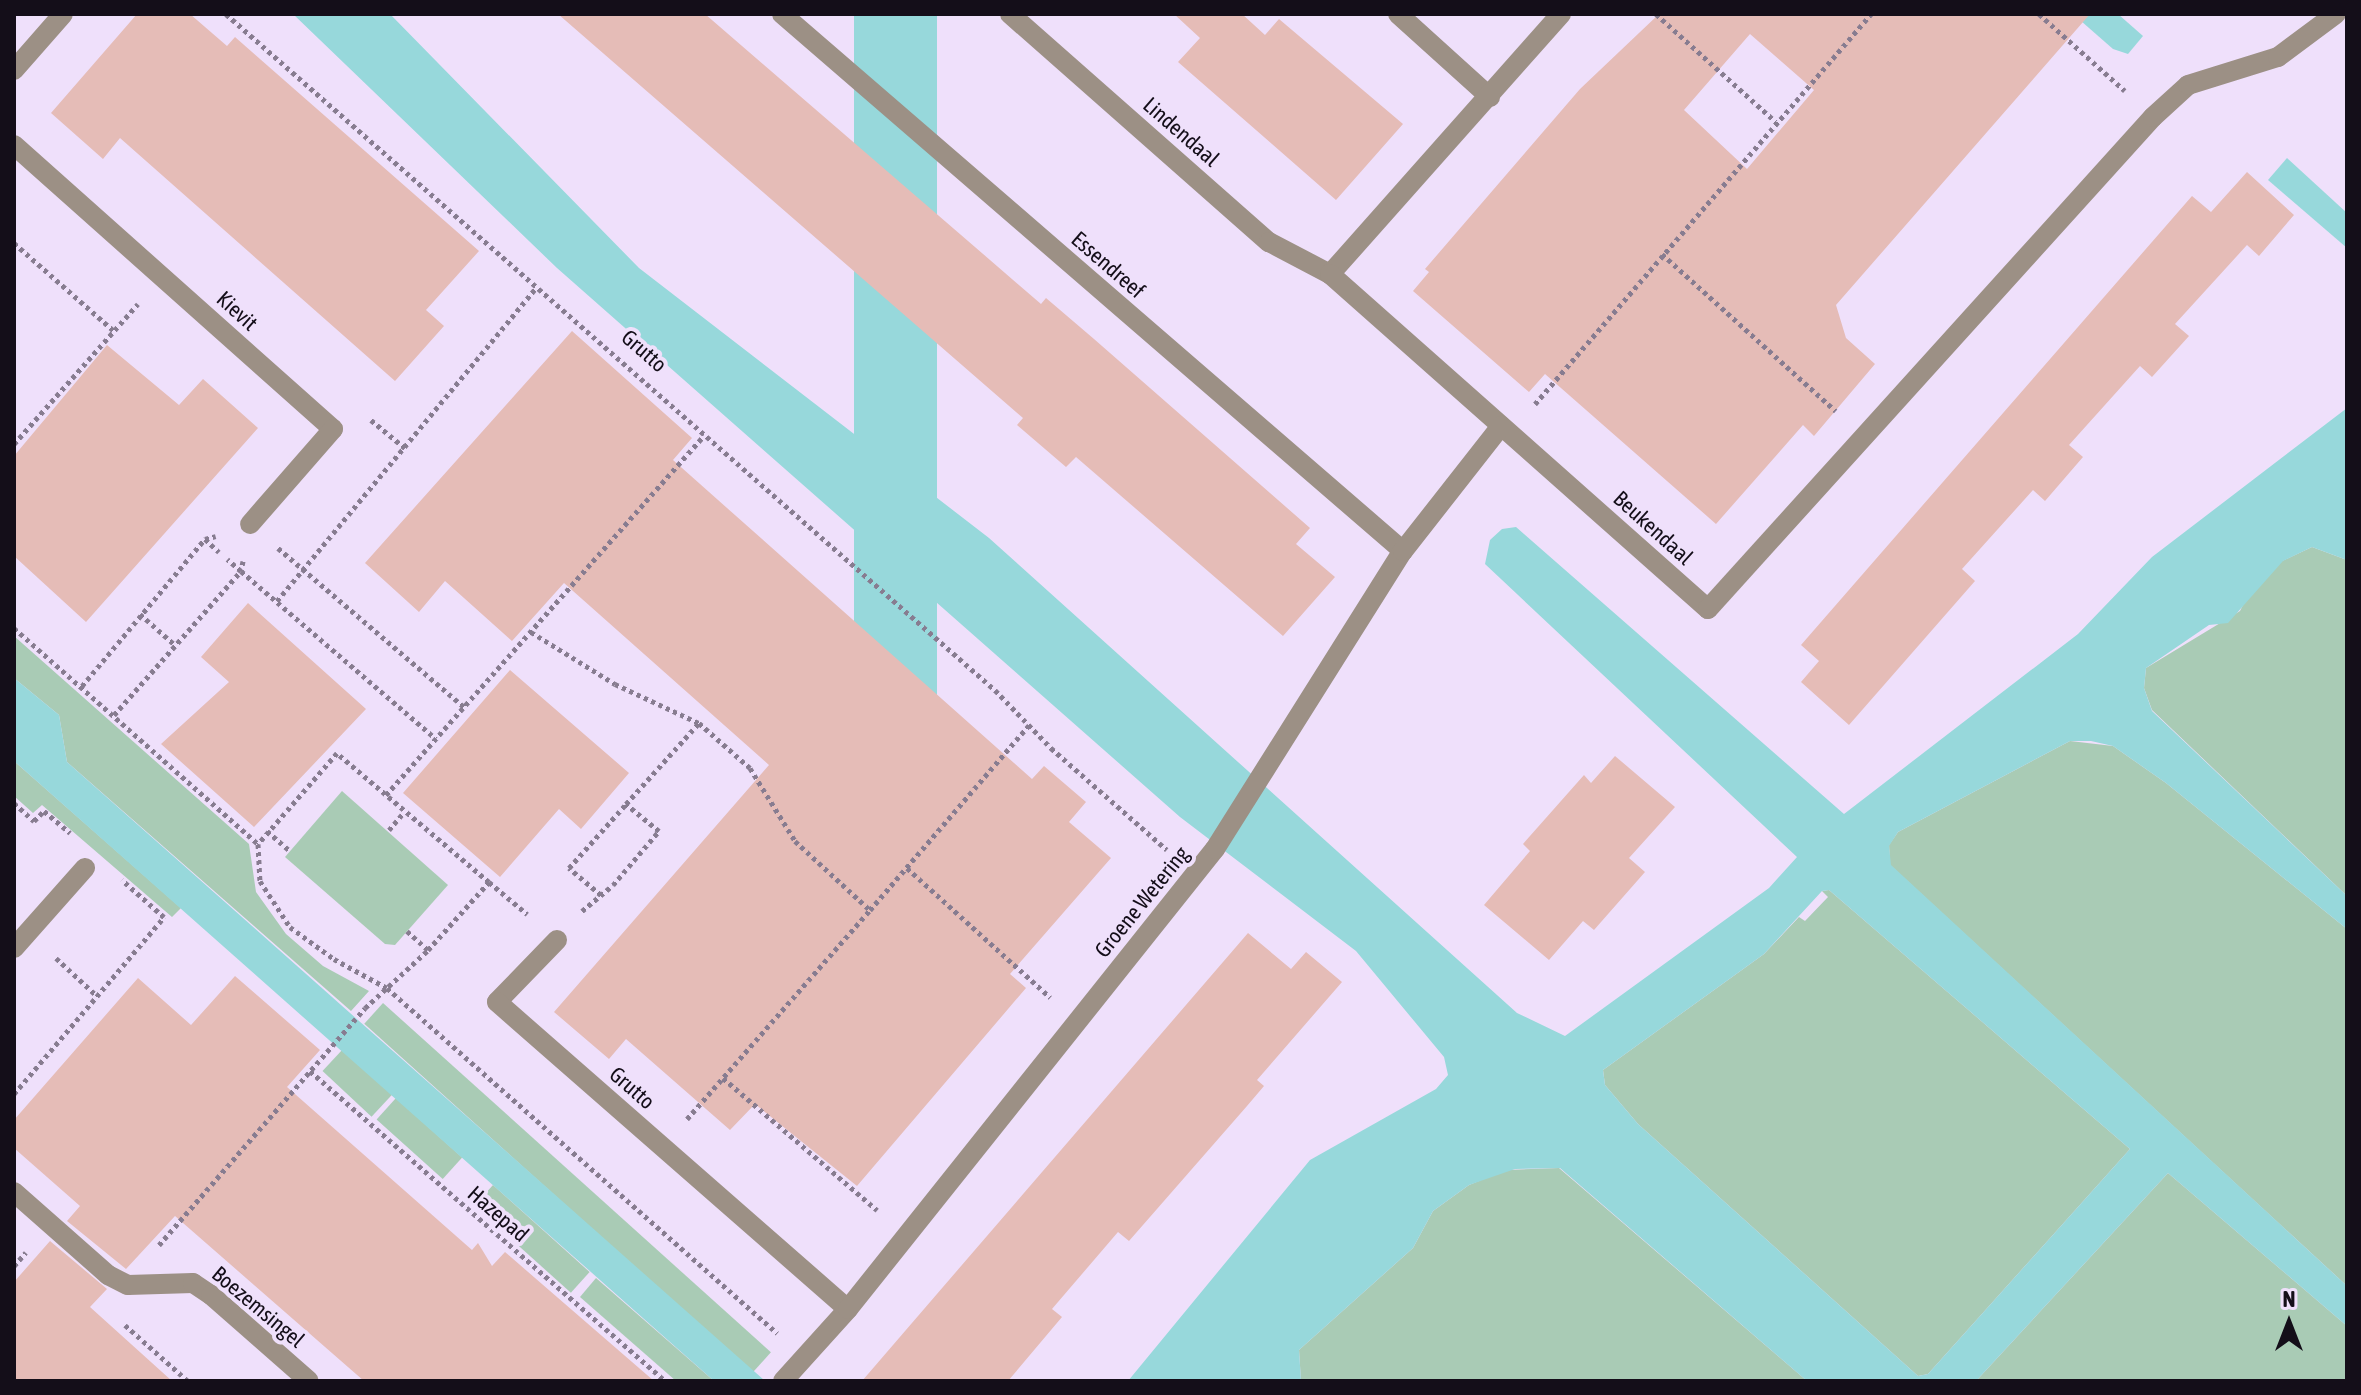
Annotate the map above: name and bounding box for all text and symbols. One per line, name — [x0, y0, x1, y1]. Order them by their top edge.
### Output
street label: Lindendaal — [1138, 92, 1224, 172]
street label: Essendreef — [1066, 226, 1150, 304]
street label: Kievit — [211, 286, 263, 336]
street label: Grutto — [616, 324, 672, 378]
street label: Beukendaal — [1608, 486, 1698, 570]
street label: Groene Wetering — [1089, 841, 1195, 963]
street label: Grutto — [604, 1061, 660, 1115]
street label: Hazepad — [462, 1180, 534, 1248]
street label: Boezemsingel — [206, 1261, 310, 1353]
north arrow — [2249, 1283, 2329, 1363]
text: N — [2283, 1286, 2295, 1312]

